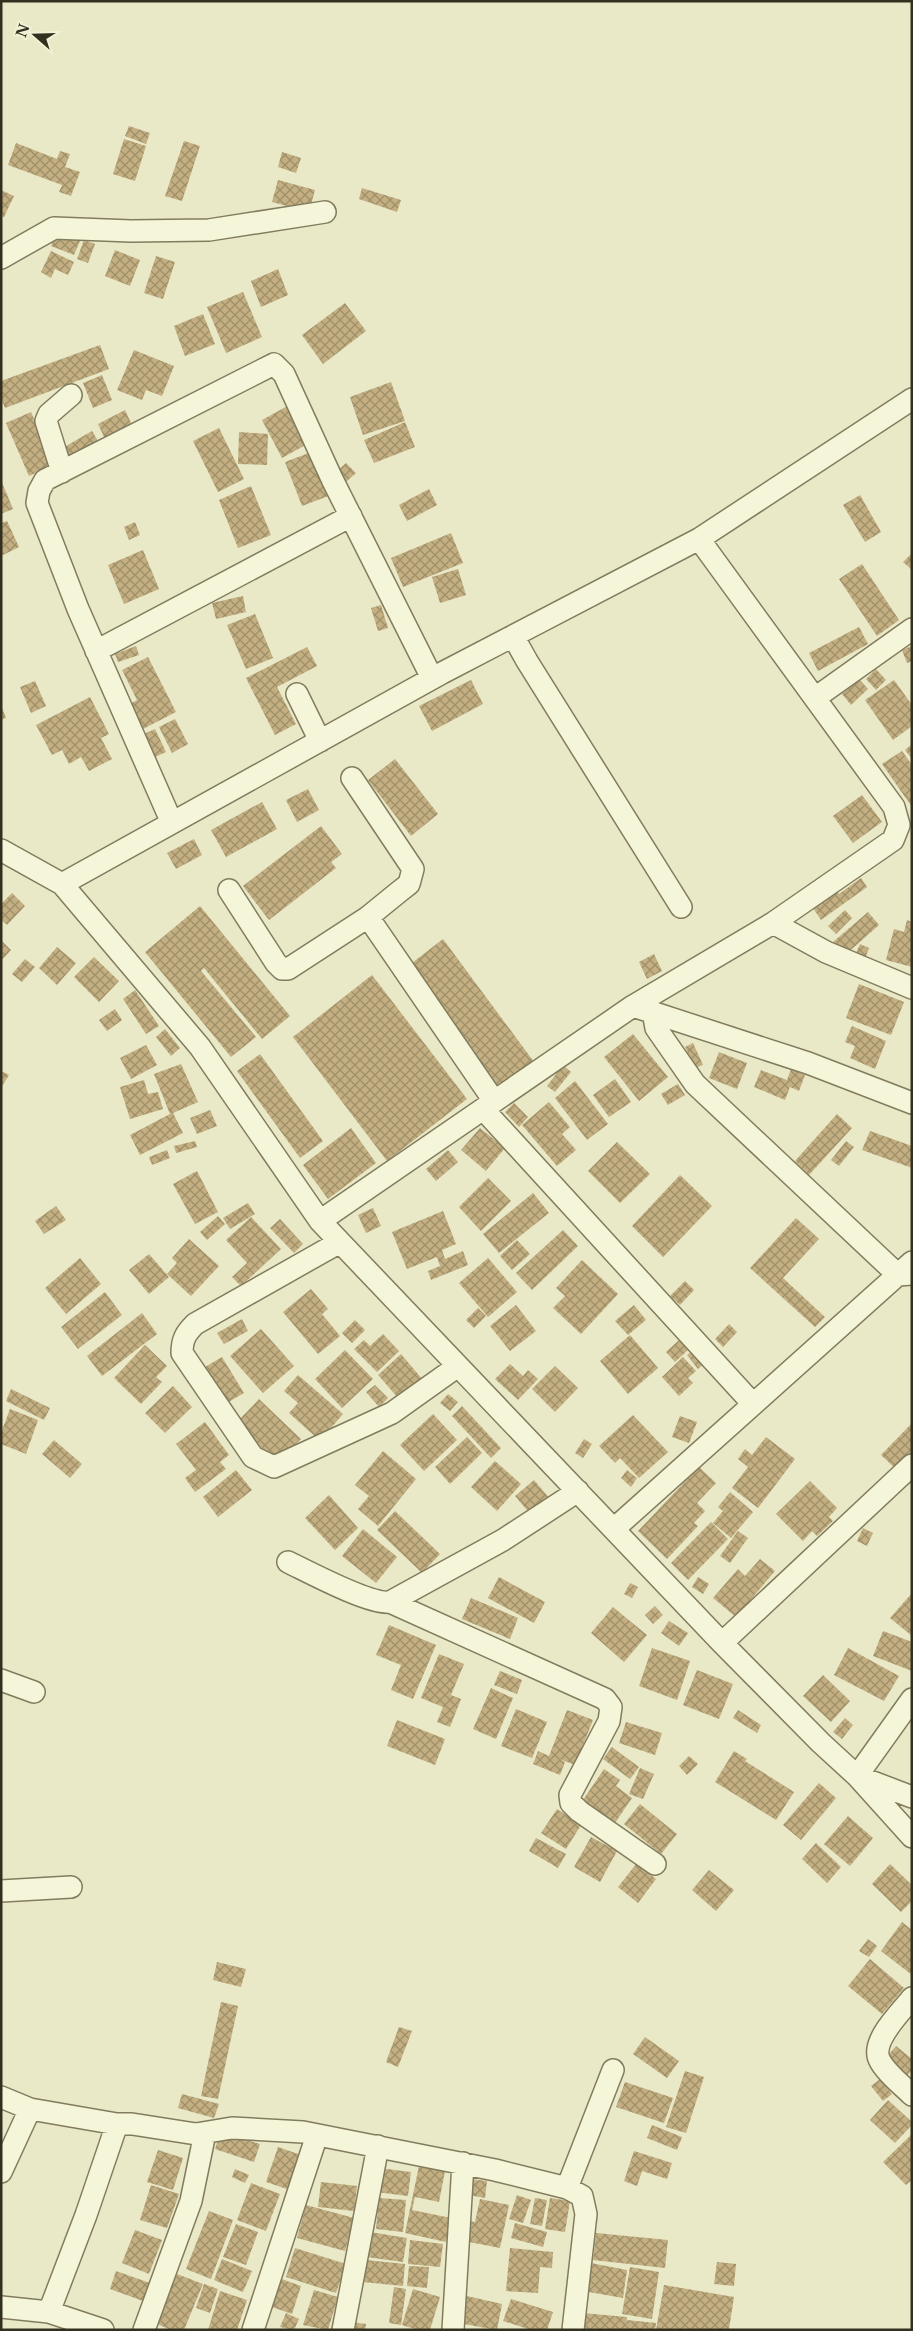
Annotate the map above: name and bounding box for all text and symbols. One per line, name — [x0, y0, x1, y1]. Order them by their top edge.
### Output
north arrow — [10, 10, 60, 60]
text: N — [12, 21, 33, 40]

